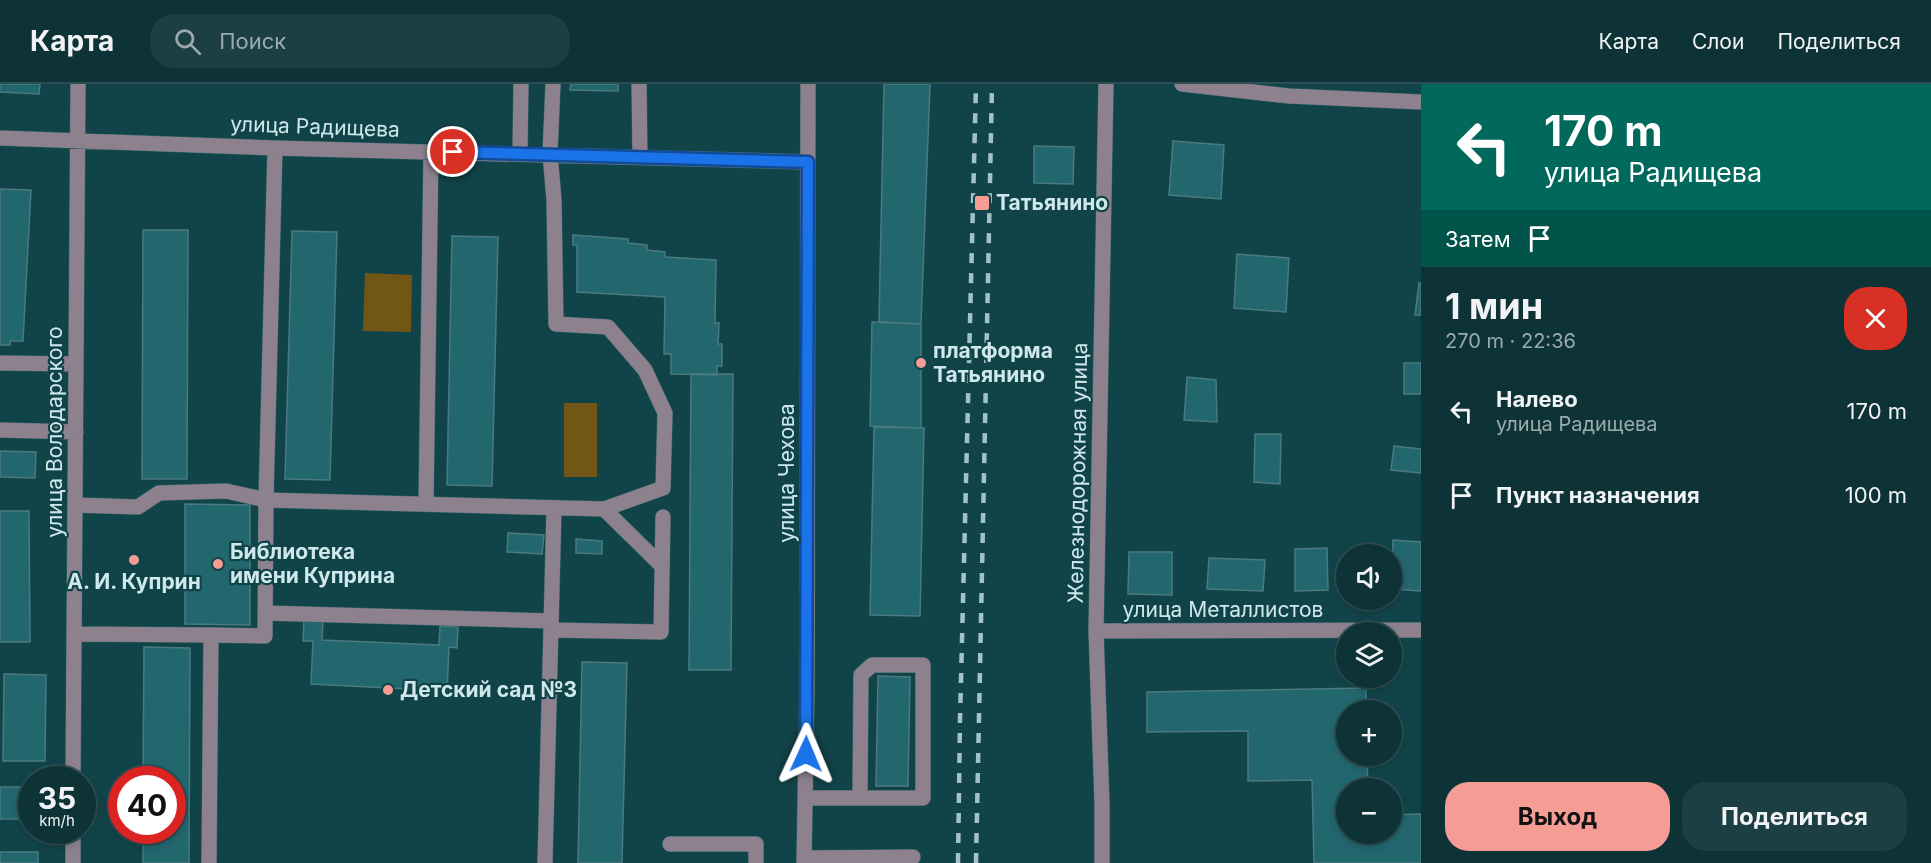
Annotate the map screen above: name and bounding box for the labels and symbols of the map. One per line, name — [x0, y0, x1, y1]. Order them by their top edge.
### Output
street label: улица Радищева — [230, 111, 400, 142]
pin — [427, 126, 478, 177]
place label: Татьянино — [996, 190, 1108, 215]
marker: Татьянино — [973, 194, 991, 212]
street label: улица Володарского — [42, 326, 67, 538]
place label: платформа Татьянино — [933, 338, 1053, 387]
street label: Железнодорожная улица — [1063, 342, 1092, 604]
marker: платформа Татьянино — [914, 356, 928, 370]
street label: улица Чехова — [774, 403, 799, 543]
place label: Библиотека имени Куприна — [230, 539, 395, 588]
marker: А. И. Куприн — [127, 553, 141, 567]
marker: Библиотека имени Куприна — [211, 557, 225, 571]
place label: А. И. Куприн — [67, 569, 201, 594]
street label: улица Металлистов — [1123, 597, 1323, 622]
place label: Детский сад №3 — [400, 677, 577, 702]
marker: Детский сад №3 — [381, 683, 395, 697]
position arrow — [774, 722, 838, 786]
speed limit sign: 40 — [108, 766, 186, 844]

